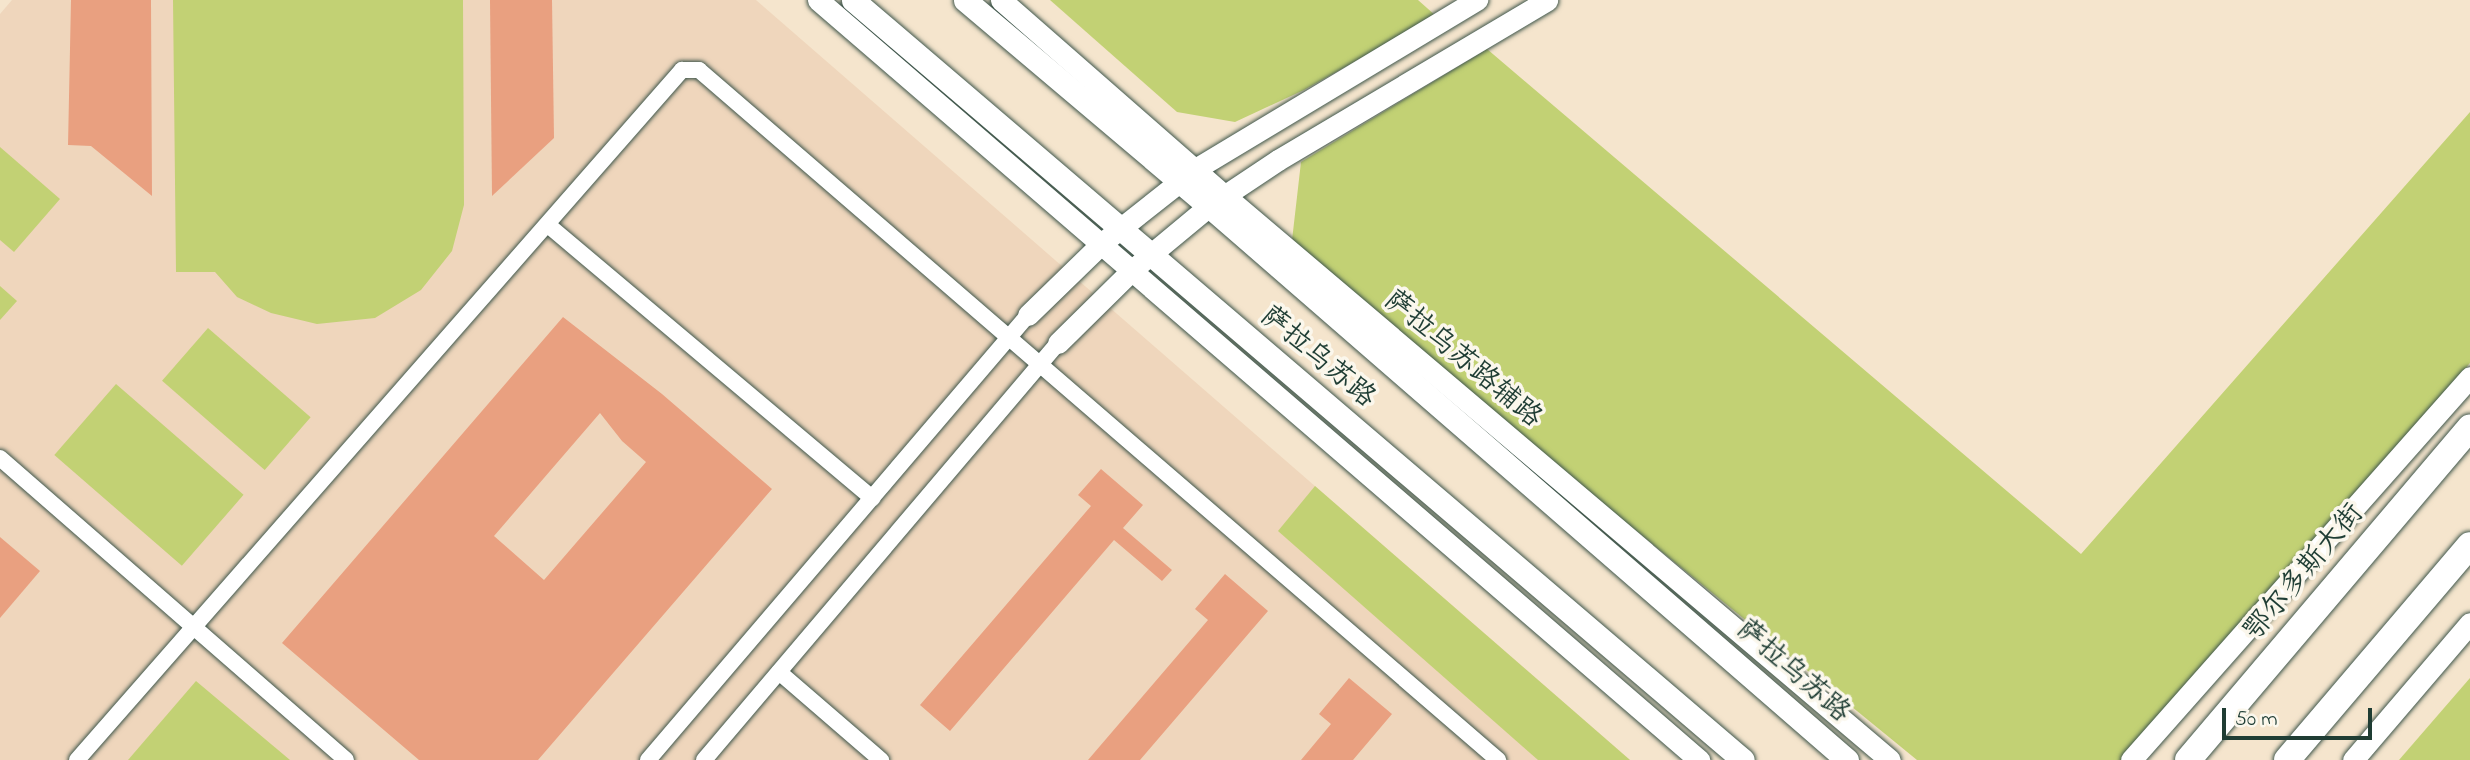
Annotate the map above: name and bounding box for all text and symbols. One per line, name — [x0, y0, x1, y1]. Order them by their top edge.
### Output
street label: 萨拉乌苏路辅路 — [1376, 284, 1548, 436]
street label: 萨拉乌苏路 — [1253, 300, 1381, 416]
street label: 鄂尔多斯大街 — [2238, 498, 2372, 648]
street label: 萨拉乌苏路 — [1728, 613, 1856, 731]
scale bar — [2225, 694, 2376, 738]
text: 50 m — [2235, 705, 2278, 735]

